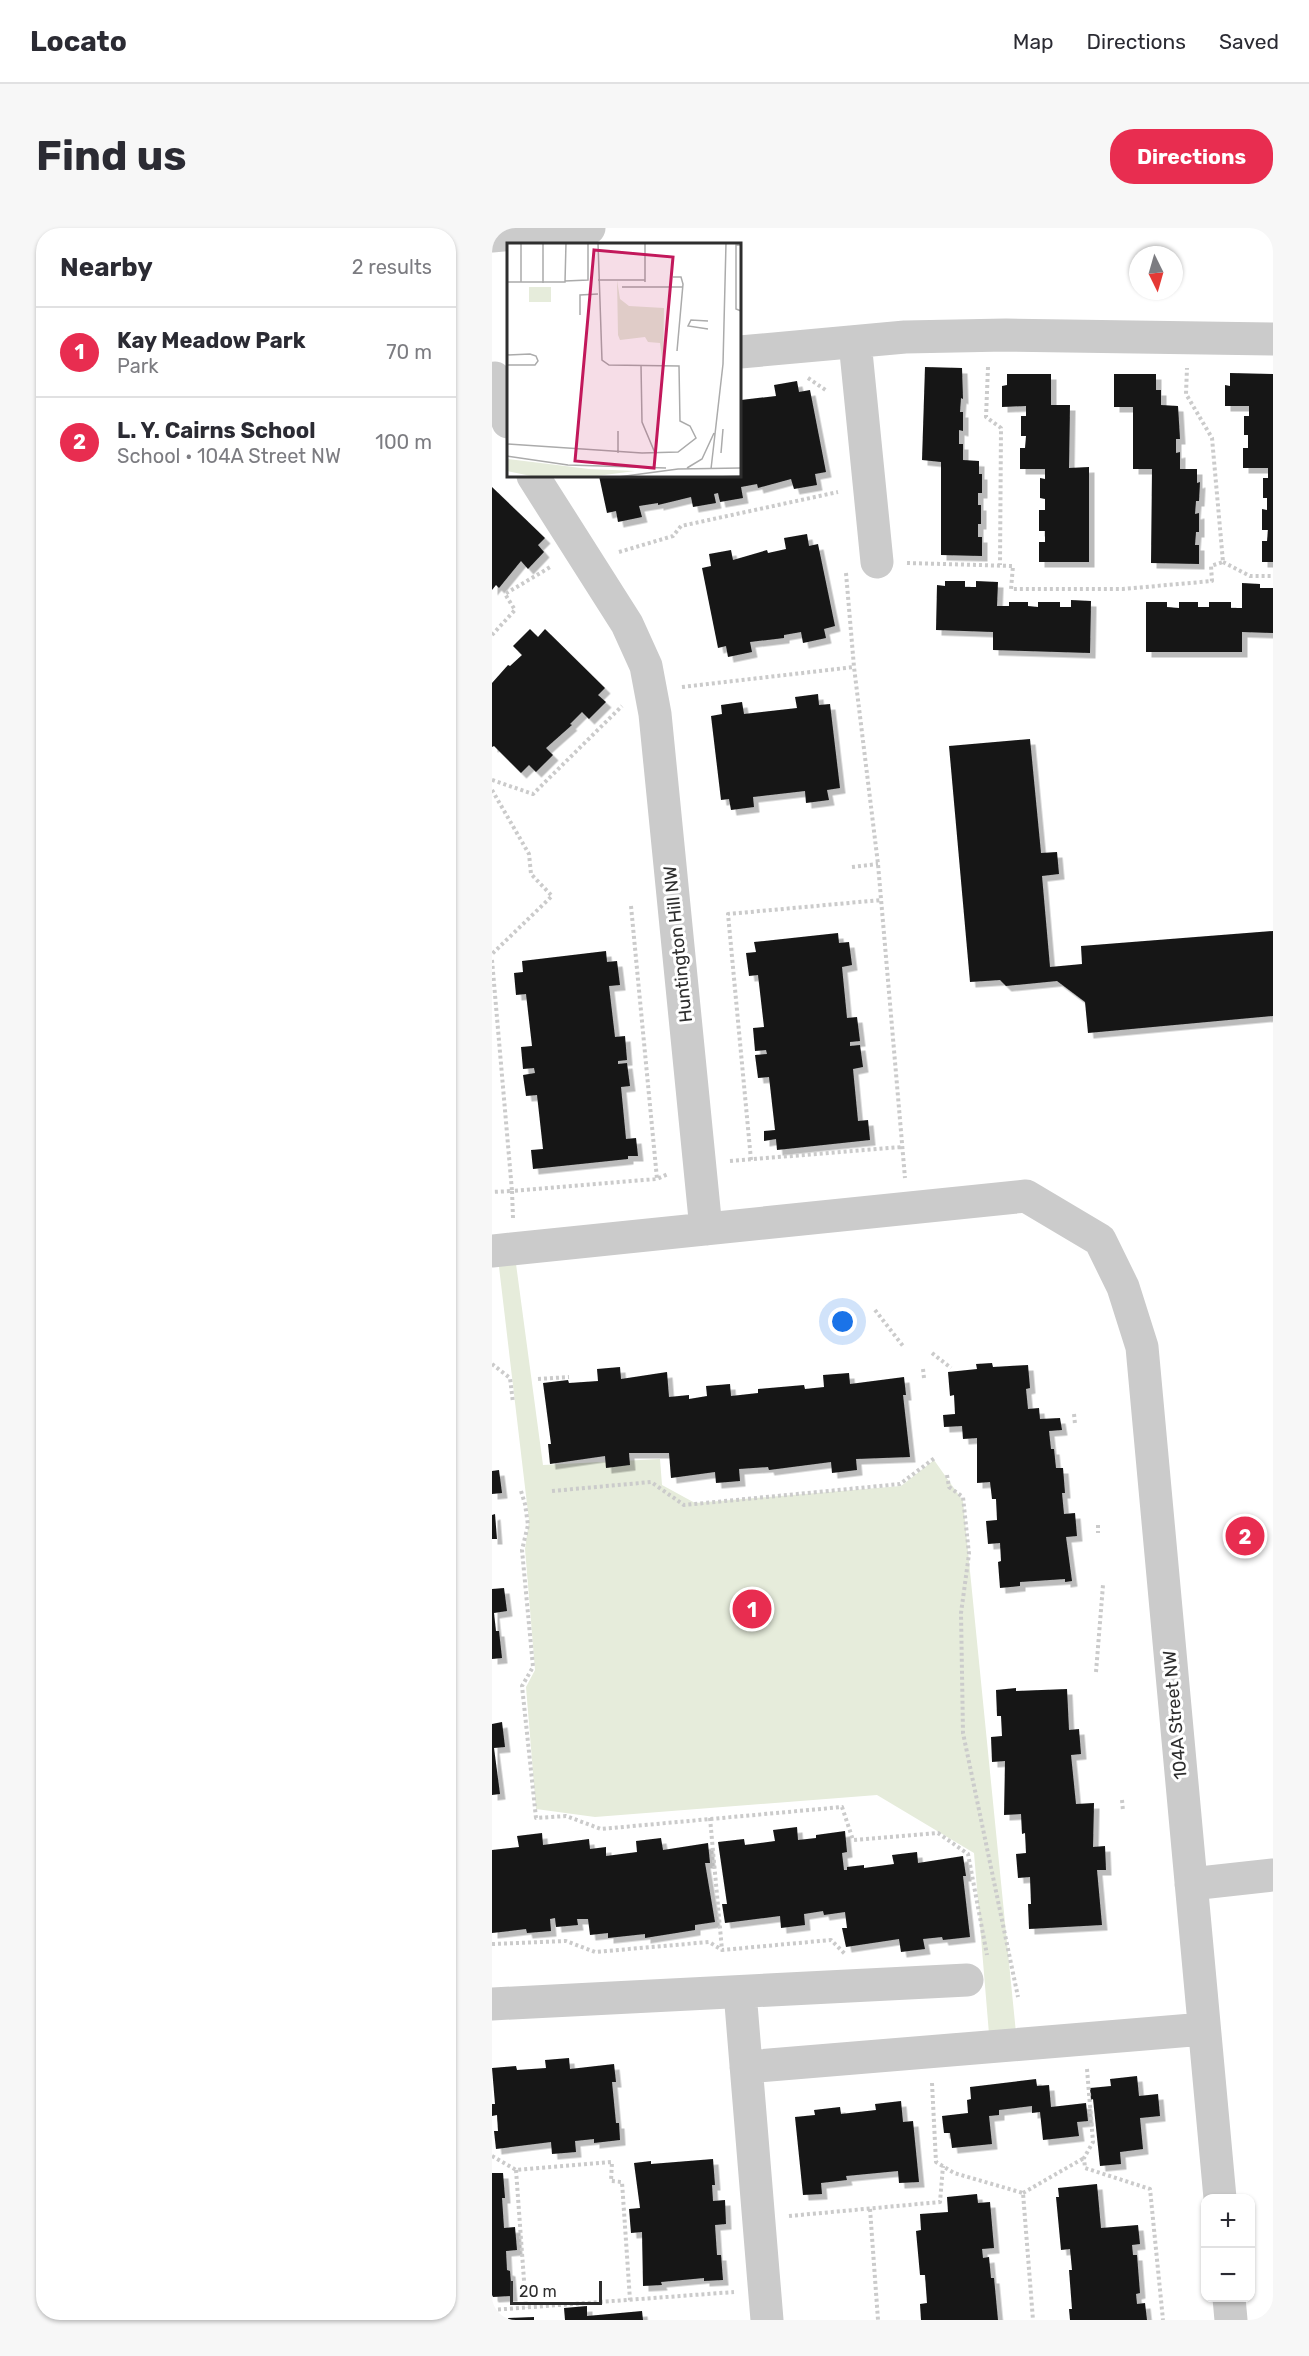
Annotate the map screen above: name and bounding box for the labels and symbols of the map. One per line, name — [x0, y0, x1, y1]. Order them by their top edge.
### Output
inset map — [507, 243, 741, 477]
north arrow — [1129, 246, 1183, 300]
street label: Huntington Hill NW — [659, 865, 697, 1023]
your location — [828, 1307, 857, 1336]
pin: 2 — [1226, 1514, 1264, 1558]
pin: 1 — [732, 1586, 772, 1632]
street label: 104A Street NW — [1158, 1649, 1192, 1781]
scale bar — [510, 2278, 602, 2306]

